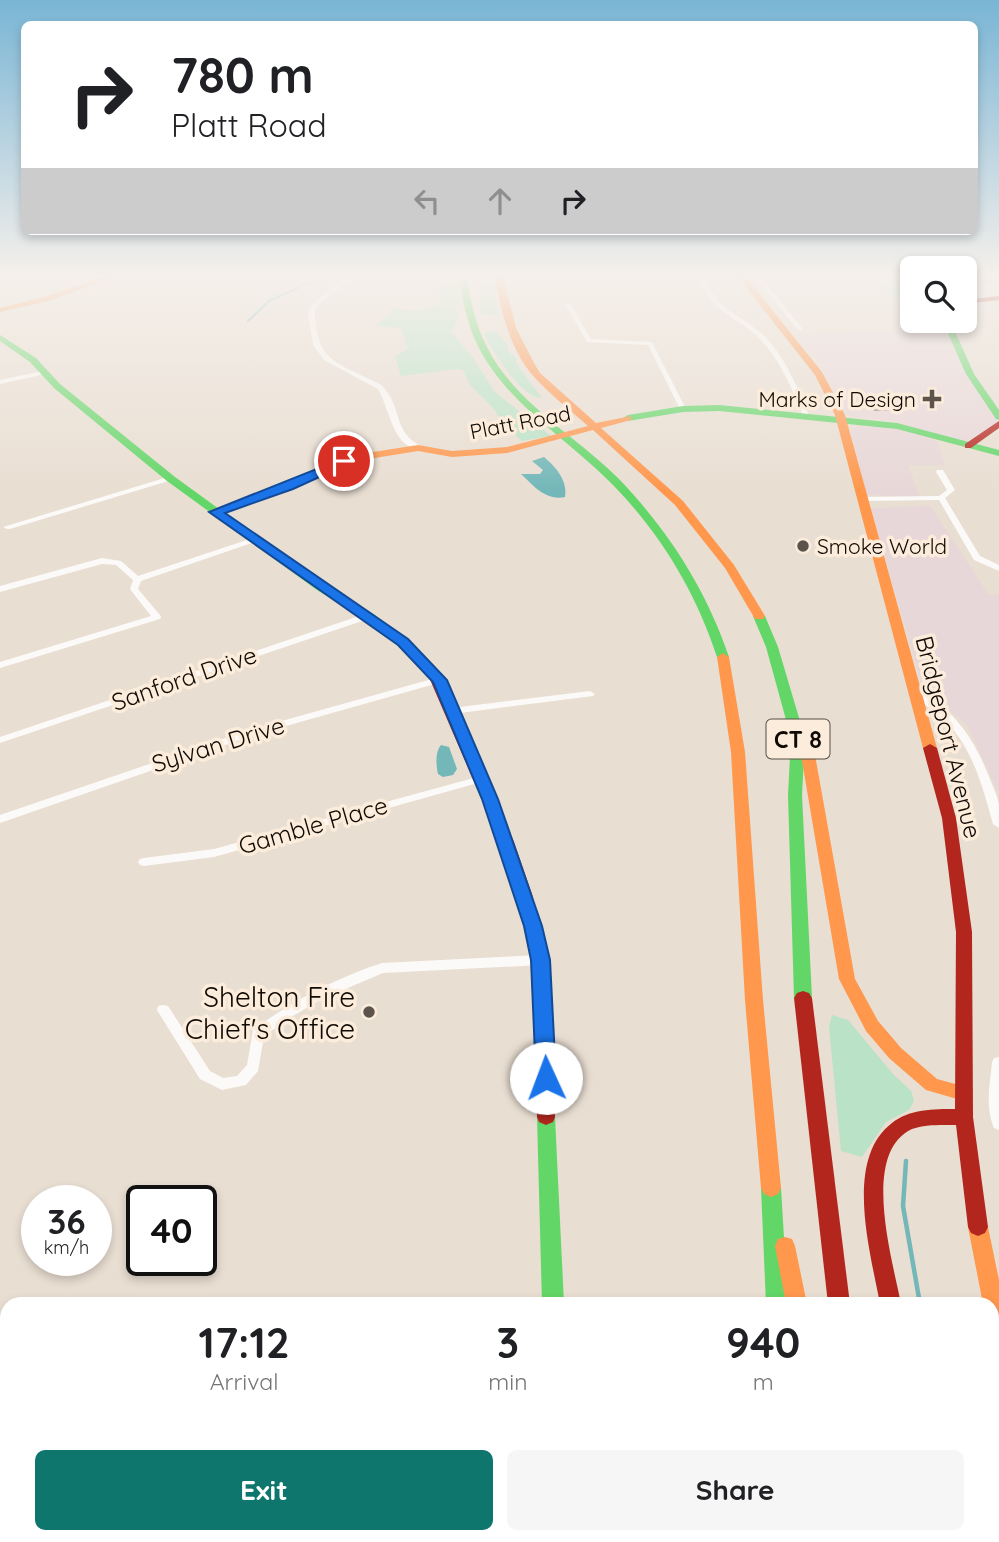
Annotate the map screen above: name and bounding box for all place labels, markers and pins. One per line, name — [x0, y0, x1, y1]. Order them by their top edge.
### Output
place label: Marks of Design — [758, 386, 916, 412]
marker: Marks of Design — [922, 389, 942, 409]
pin — [314, 431, 374, 491]
place label: Smoke World — [817, 533, 947, 559]
marker: Smoke World — [795, 538, 811, 554]
place label: Shelton Fire Chief's Office — [185, 979, 355, 1046]
marker: Shelton Fire Chief's Office — [361, 1004, 377, 1020]

